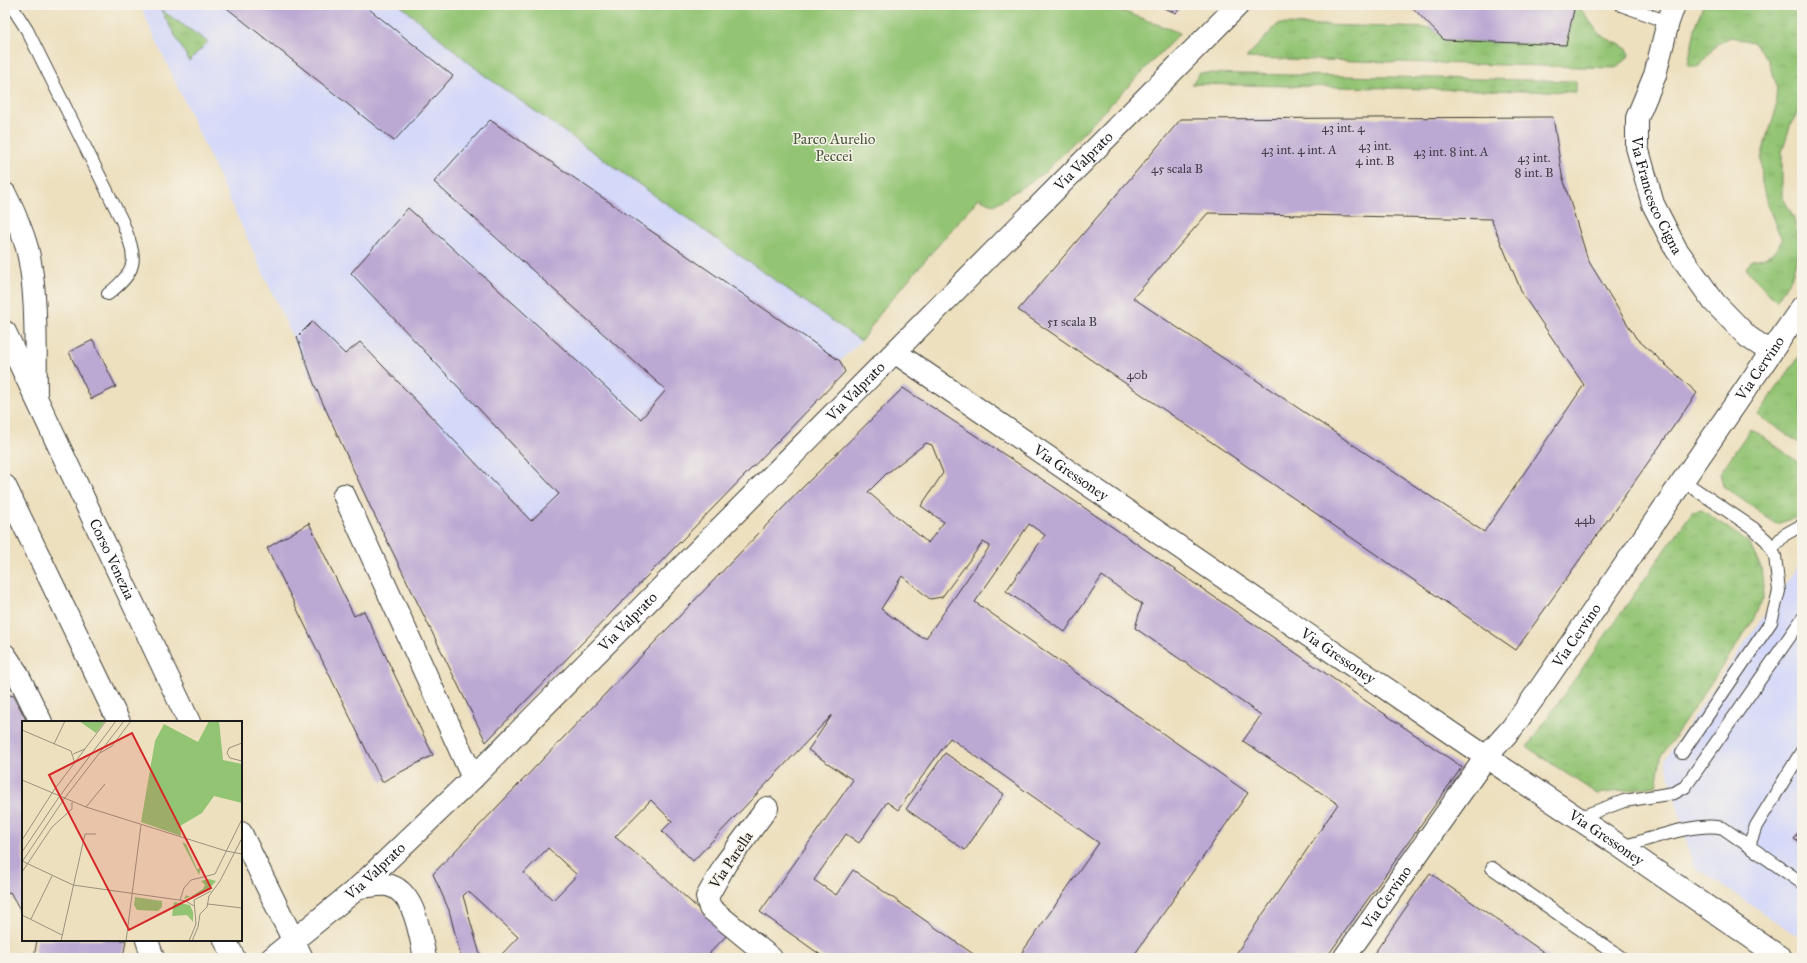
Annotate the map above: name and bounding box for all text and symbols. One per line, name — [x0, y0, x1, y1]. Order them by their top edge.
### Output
house number: 43 int. 4 — [1321, 120, 1365, 136]
street label: Via Valprato — [1050, 127, 1117, 195]
park label: Parco Aurelio Peccei — [793, 130, 876, 165]
street label: Via Francesco Cigna — [1628, 135, 1686, 258]
house number: 43 int. 4 int. B — [1355, 138, 1395, 169]
house number: 43 int. 4 int. A — [1261, 142, 1337, 158]
house number: 43 int. 8 int. A — [1413, 144, 1489, 160]
house number: 43 int. 8 int. B — [1515, 150, 1553, 181]
house number: 45 scala B — [1151, 161, 1203, 177]
house number: 51 scala B — [1047, 314, 1097, 330]
street label: Via Cervino — [1731, 333, 1788, 405]
street label: Via Valprato — [822, 358, 889, 425]
house number: 40b — [1126, 367, 1148, 383]
street label: Via Gressoney — [1029, 440, 1113, 505]
house number: 44b — [1575, 512, 1595, 528]
street label: Corso Venezia — [85, 516, 139, 603]
street label: Via Valprato — [594, 588, 661, 656]
street label: Via Cervino — [1548, 600, 1605, 672]
street label: Via Gressoney — [1296, 623, 1380, 688]
inset map — [22, 721, 242, 941]
street label: Via Gressoney — [1565, 805, 1648, 870]
street label: Via Parella — [705, 827, 757, 893]
street label: Via Valprato — [341, 838, 409, 904]
street label: Via Cervino — [1358, 862, 1415, 934]

